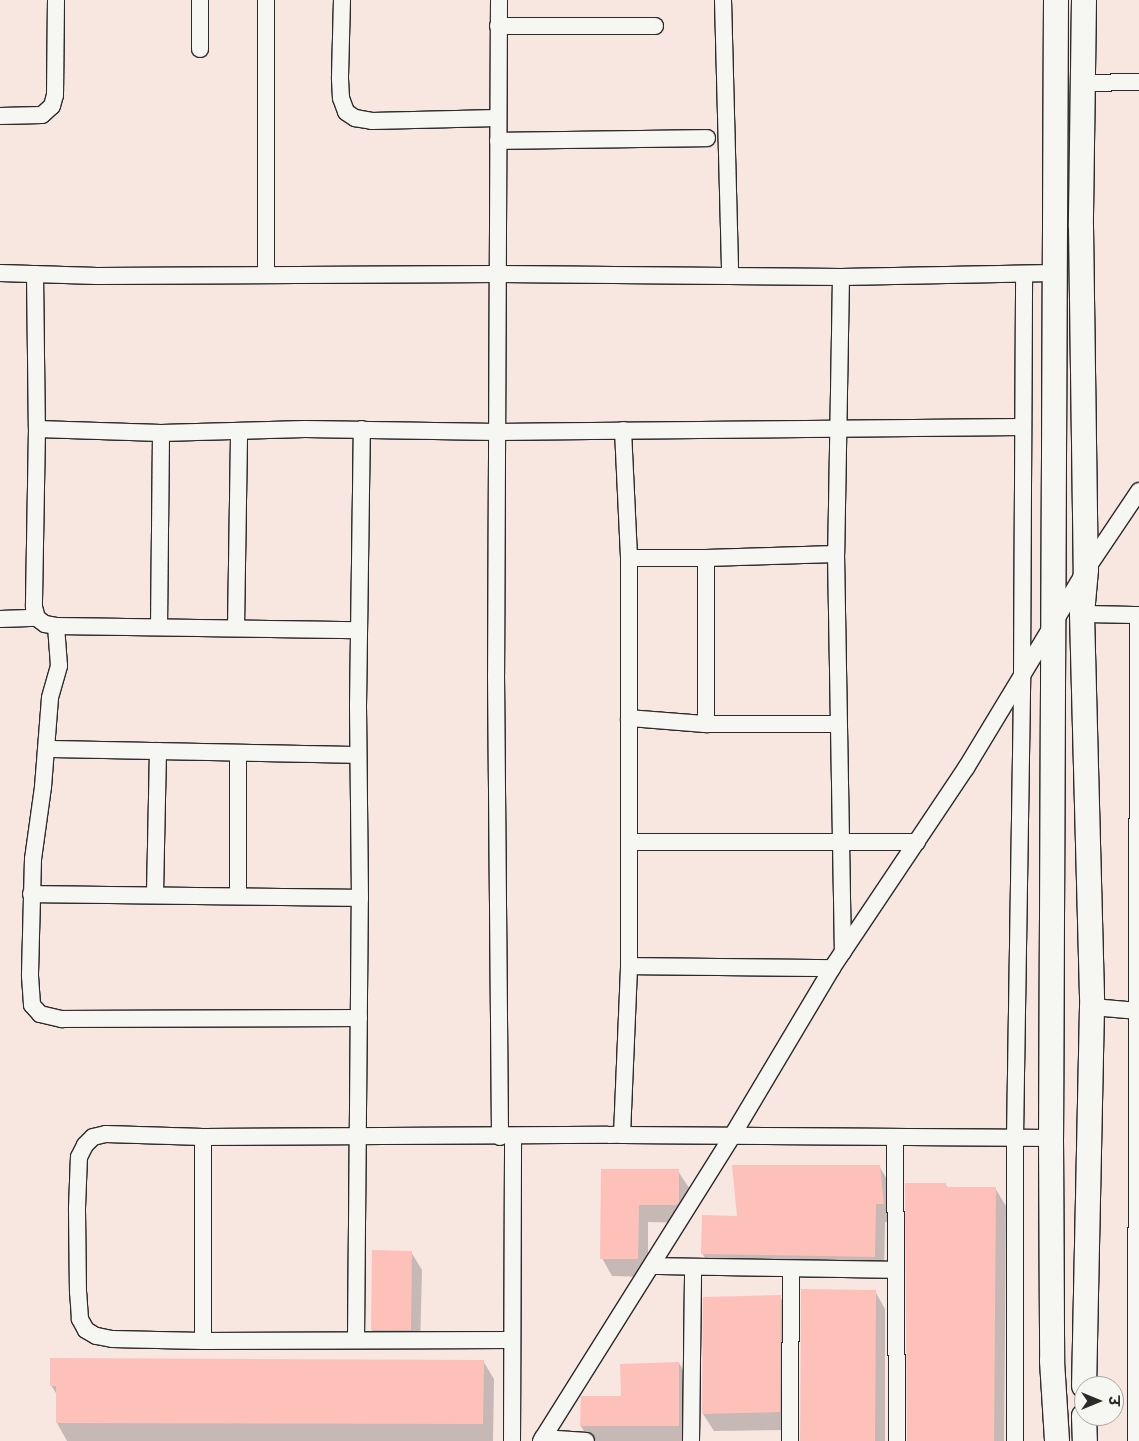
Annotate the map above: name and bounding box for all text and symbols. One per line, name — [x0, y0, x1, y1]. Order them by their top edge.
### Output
north arrow — [1074, 1376, 1124, 1426]
text: उ — [1103, 1396, 1123, 1406]

